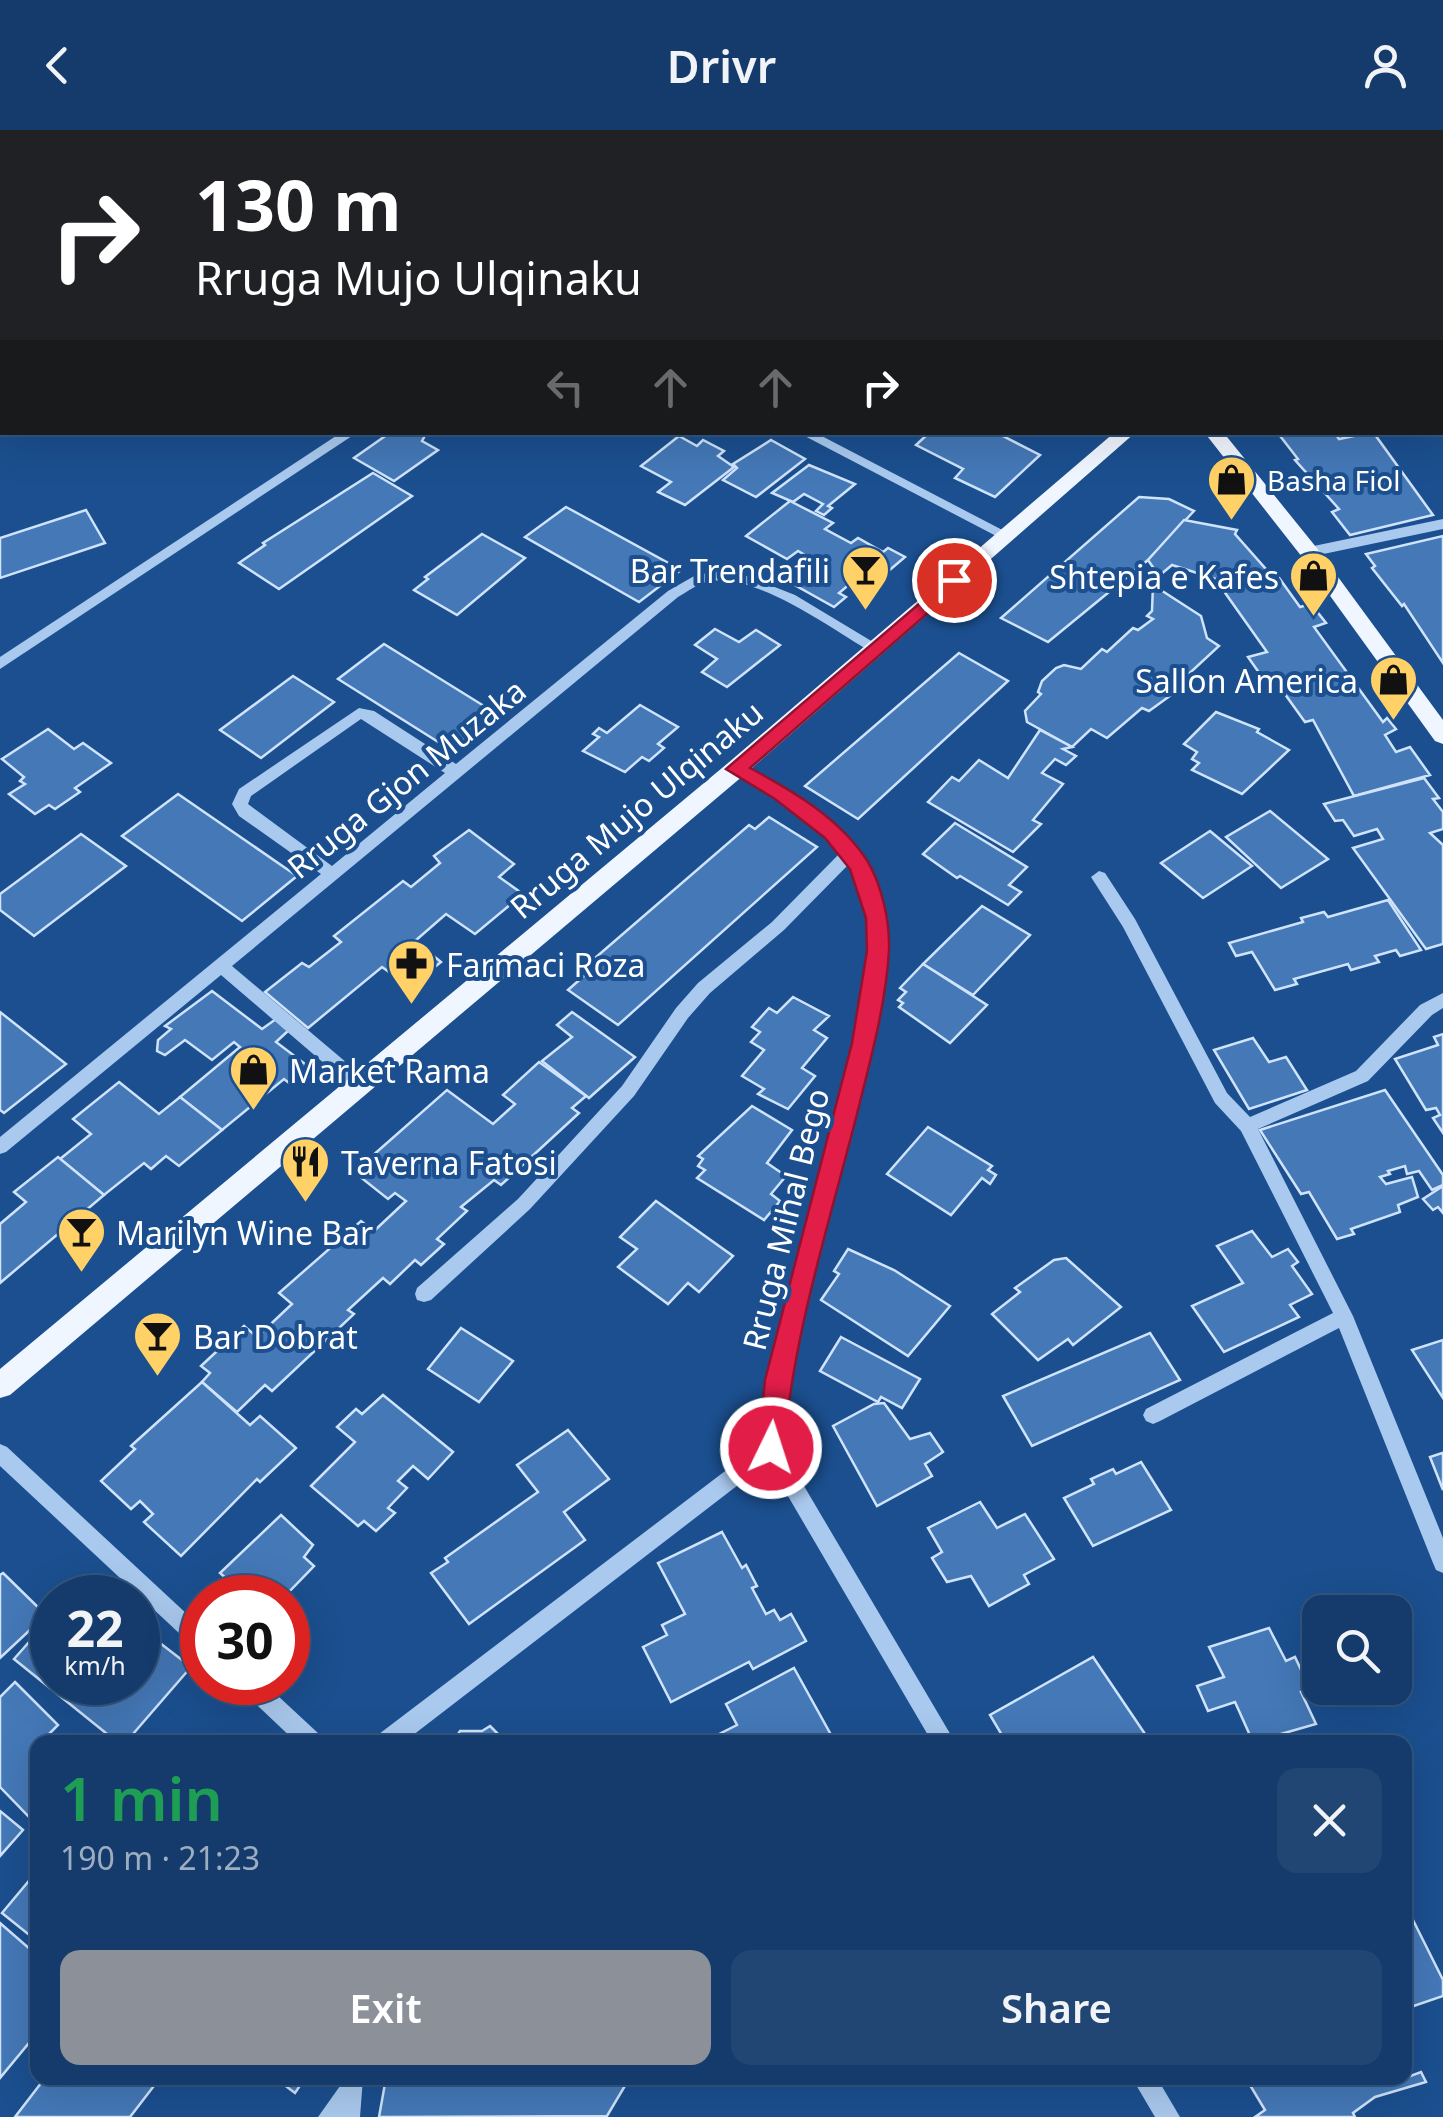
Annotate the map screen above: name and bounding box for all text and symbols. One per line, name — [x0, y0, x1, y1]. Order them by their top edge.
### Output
text: Drivr — [667, 35, 776, 96]
icon: back — [30, 38, 85, 93]
icon: person — [1358, 38, 1413, 93]
text: 130 m — [195, 156, 402, 252]
icon: right — [30, 170, 160, 300]
text: Rruga Mujo Ulqinaku — [195, 247, 642, 308]
icon: left — [538, 360, 593, 415]
icon: ahead — [643, 360, 698, 415]
icon: ahead — [748, 360, 803, 415]
icon: right — [853, 360, 908, 415]
shop icon: Basha Fiol — [1206, 454, 1258, 522]
place label: Basha Fiol — [1267, 461, 1401, 499]
pin — [912, 538, 997, 623]
bar icon: Bar Trendafili — [839, 544, 891, 612]
place label: Bar Trendafili — [630, 549, 830, 592]
shop icon: Shtepia e Kafes — [1288, 550, 1340, 618]
icon: arrive — [927, 553, 982, 608]
place label: Shtepia e Kafes — [1049, 555, 1279, 598]
shop icon: Sallon America — [1367, 654, 1419, 722]
place label: Sallon America — [1135, 659, 1358, 702]
street label: Rruga Gjon Muzaka — [278, 669, 534, 887]
street label: Rruga Mujo Ulqinaku — [500, 690, 772, 928]
pharmacy icon: Farmaci Roza — [385, 938, 437, 1006]
place label: Farmaci Roza — [446, 943, 646, 986]
shop icon: Market Rama — [228, 1044, 280, 1112]
place label: Market Rama — [289, 1049, 490, 1092]
street label: Rruga Mihal Bego — [732, 1084, 838, 1354]
restaurant icon: Taverna Fatosi — [280, 1136, 332, 1204]
place label: Taverna Fatosi — [341, 1141, 557, 1184]
bar icon: Marilyn Wine Bar — [55, 1206, 107, 1274]
place label: Marilyn Wine Bar — [116, 1211, 373, 1254]
bar icon: Bar Dobrat — [132, 1310, 184, 1378]
place label: Bar Dobrat — [193, 1315, 358, 1358]
position arrow — [719, 1396, 823, 1500]
speed limit sign: 30 — [180, 1575, 310, 1705]
text: 22 — [66, 1594, 124, 1662]
map controls — [1302, 1595, 1412, 1705]
button: search — [1302, 1595, 1412, 1705]
text: km/h — [64, 1648, 126, 1682]
text: 1 min — [60, 1757, 223, 1839]
button: close — [1277, 1768, 1382, 1873]
text: 190 m · 21:23 — [60, 1836, 260, 1879]
button: Exit — [60, 1950, 711, 2065]
button: Share — [731, 1950, 1382, 2065]

